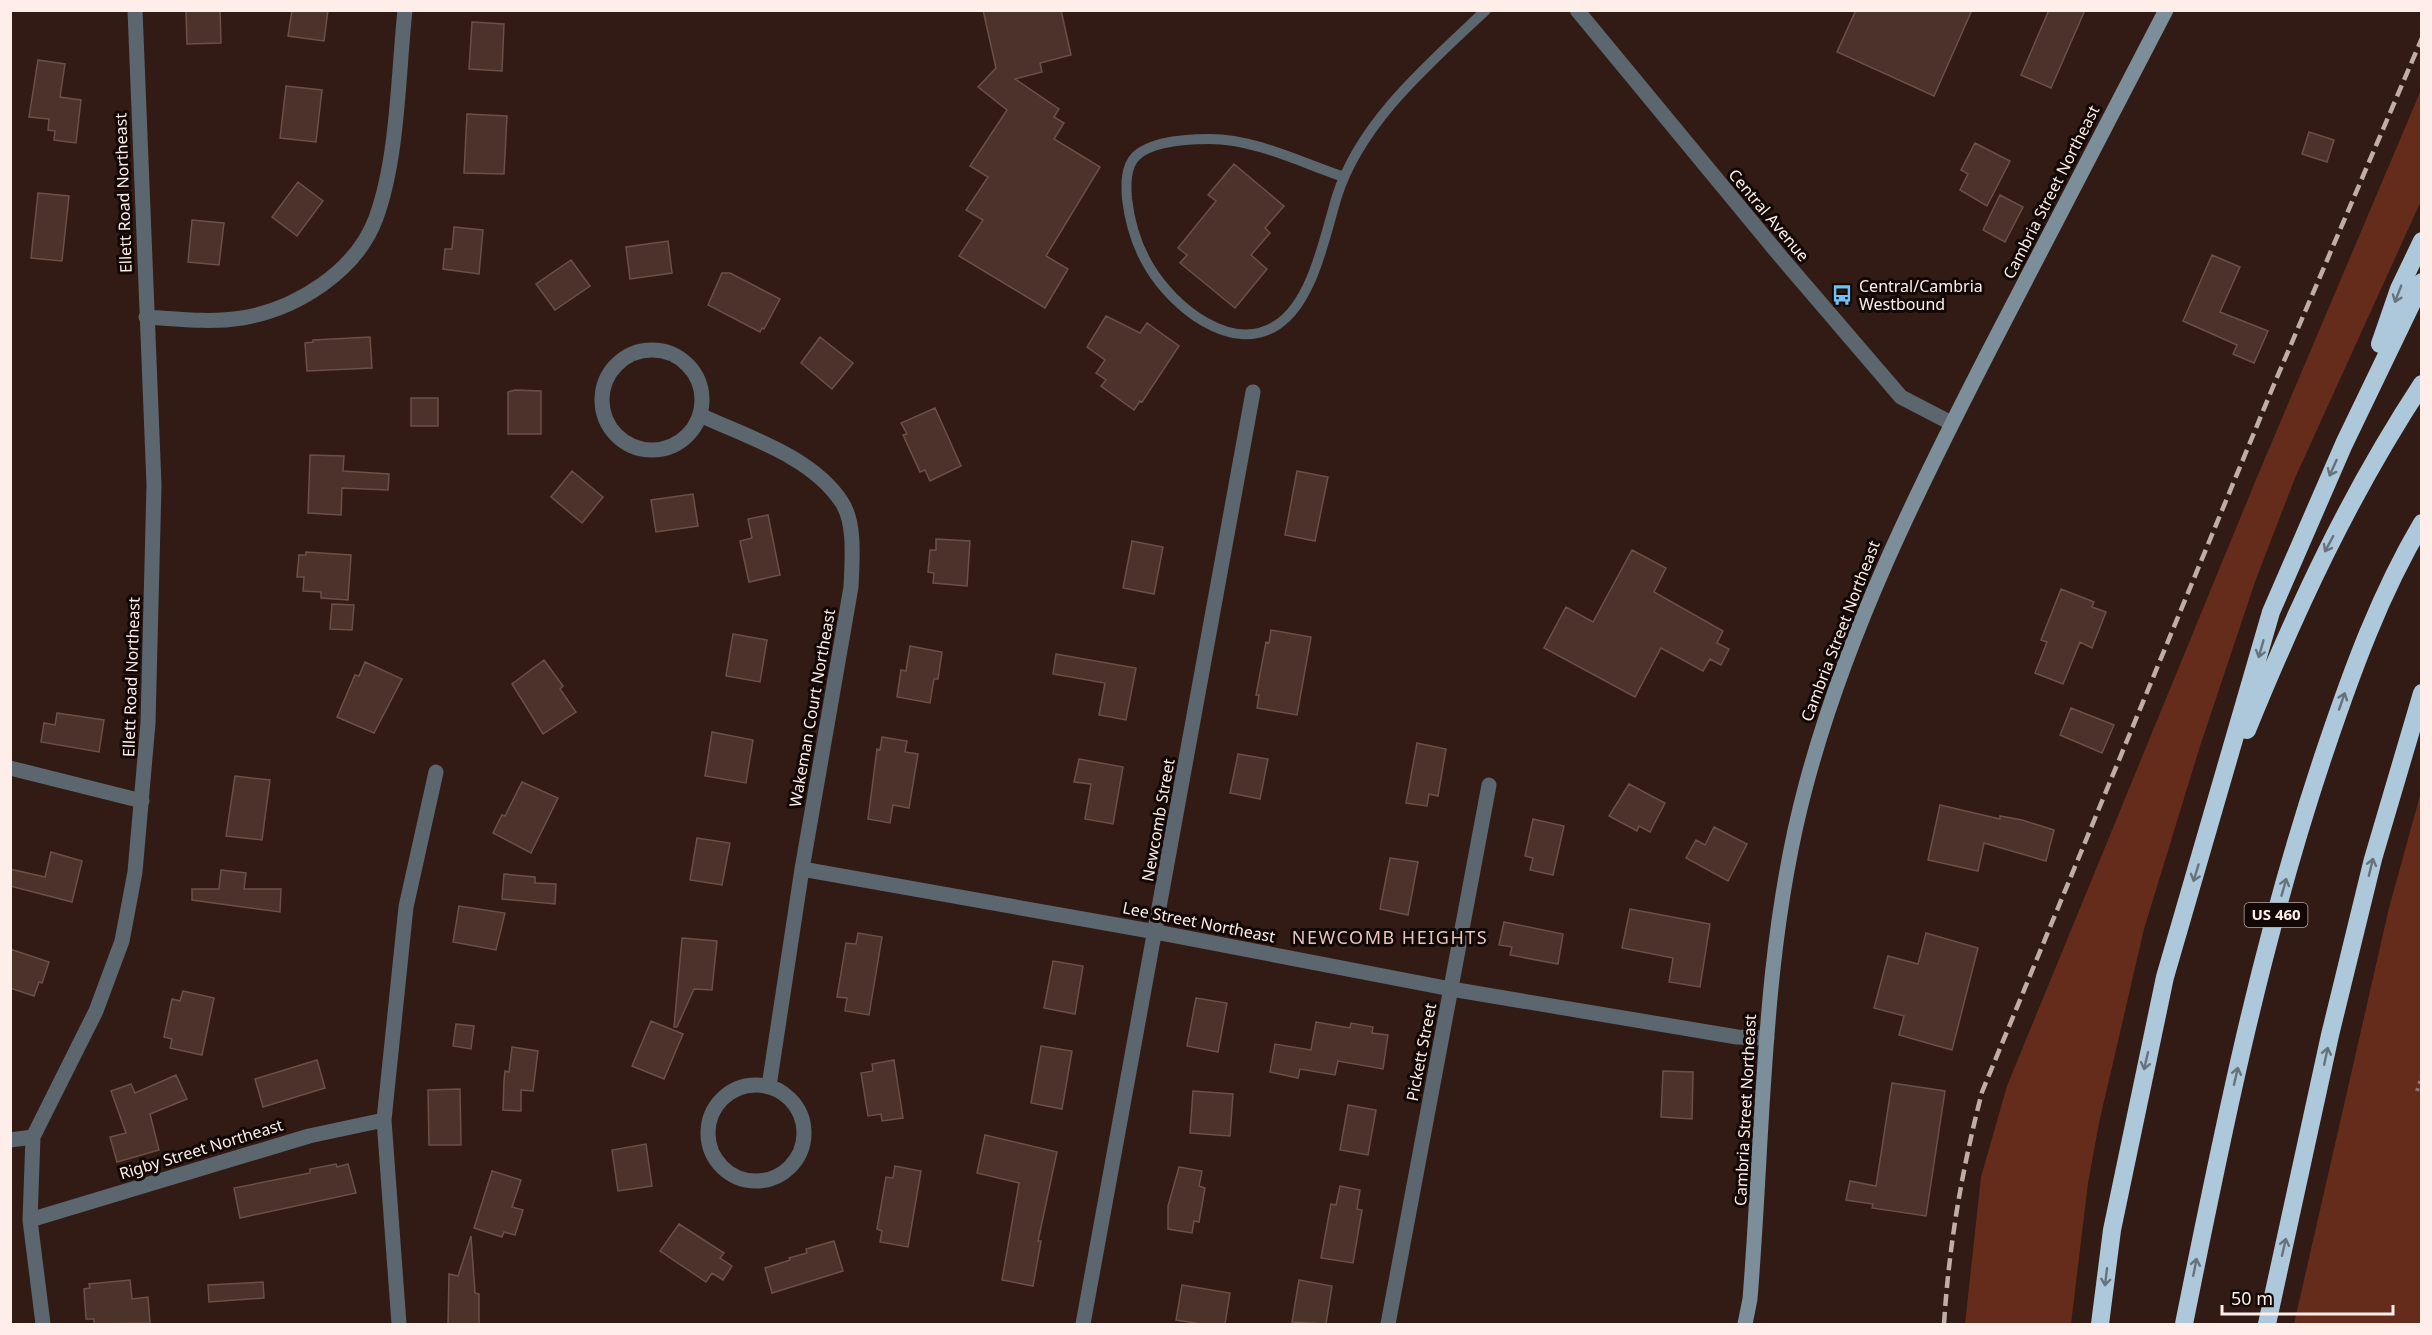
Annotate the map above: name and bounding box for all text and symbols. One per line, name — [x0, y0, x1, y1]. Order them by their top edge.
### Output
street label: Cambria Street Northeast — [1998, 101, 2105, 283]
street label: Ellett Road Northeast — [109, 112, 137, 273]
street label: Central Avenue — [1724, 164, 1814, 266]
place label: Central/Cambria Westbound — [1859, 275, 1983, 315]
bus stop icon: Central/Cambria Westbound — [1830, 283, 1854, 307]
one-way arrow — [2392, 284, 2403, 303]
one-way arrow — [2327, 458, 2338, 476]
one-way arrow — [2323, 534, 2334, 552]
street label: Cambria Street Northeast — [1795, 537, 1885, 725]
street label: Ellett Road Northeast — [117, 596, 145, 757]
street label: Wakeman Court Northeast — [784, 607, 840, 809]
one-way arrow — [2255, 639, 2266, 658]
one-way arrow — [2337, 692, 2348, 711]
street label: Newcomb Street — [1136, 757, 1180, 883]
one-way arrow — [2365, 858, 2377, 877]
one-way arrow — [2190, 863, 2201, 882]
one-way arrow — [2279, 878, 2290, 897]
street label: Lee Street Northeast — [1121, 896, 1277, 948]
road number: US 460 — [2244, 903, 2308, 927]
district label: NEWCOMB HEIGHTS — [1292, 925, 1488, 949]
street label: Pickett Street — [1401, 1001, 1441, 1103]
street label: Cambria Street Northeast — [1729, 1013, 1761, 1207]
one-way arrow — [2320, 1047, 2332, 1066]
one-way arrow — [2140, 1052, 2152, 1071]
one-way arrow — [2230, 1067, 2242, 1086]
street label: Rigby Street Northeast — [116, 1114, 286, 1184]
one-way arrow — [2278, 1238, 2290, 1257]
one-way arrow — [2190, 1258, 2201, 1277]
one-way arrow — [2101, 1267, 2112, 1287]
scale bar — [2222, 1278, 2393, 1316]
text: 50 m — [2231, 1286, 2273, 1310]

